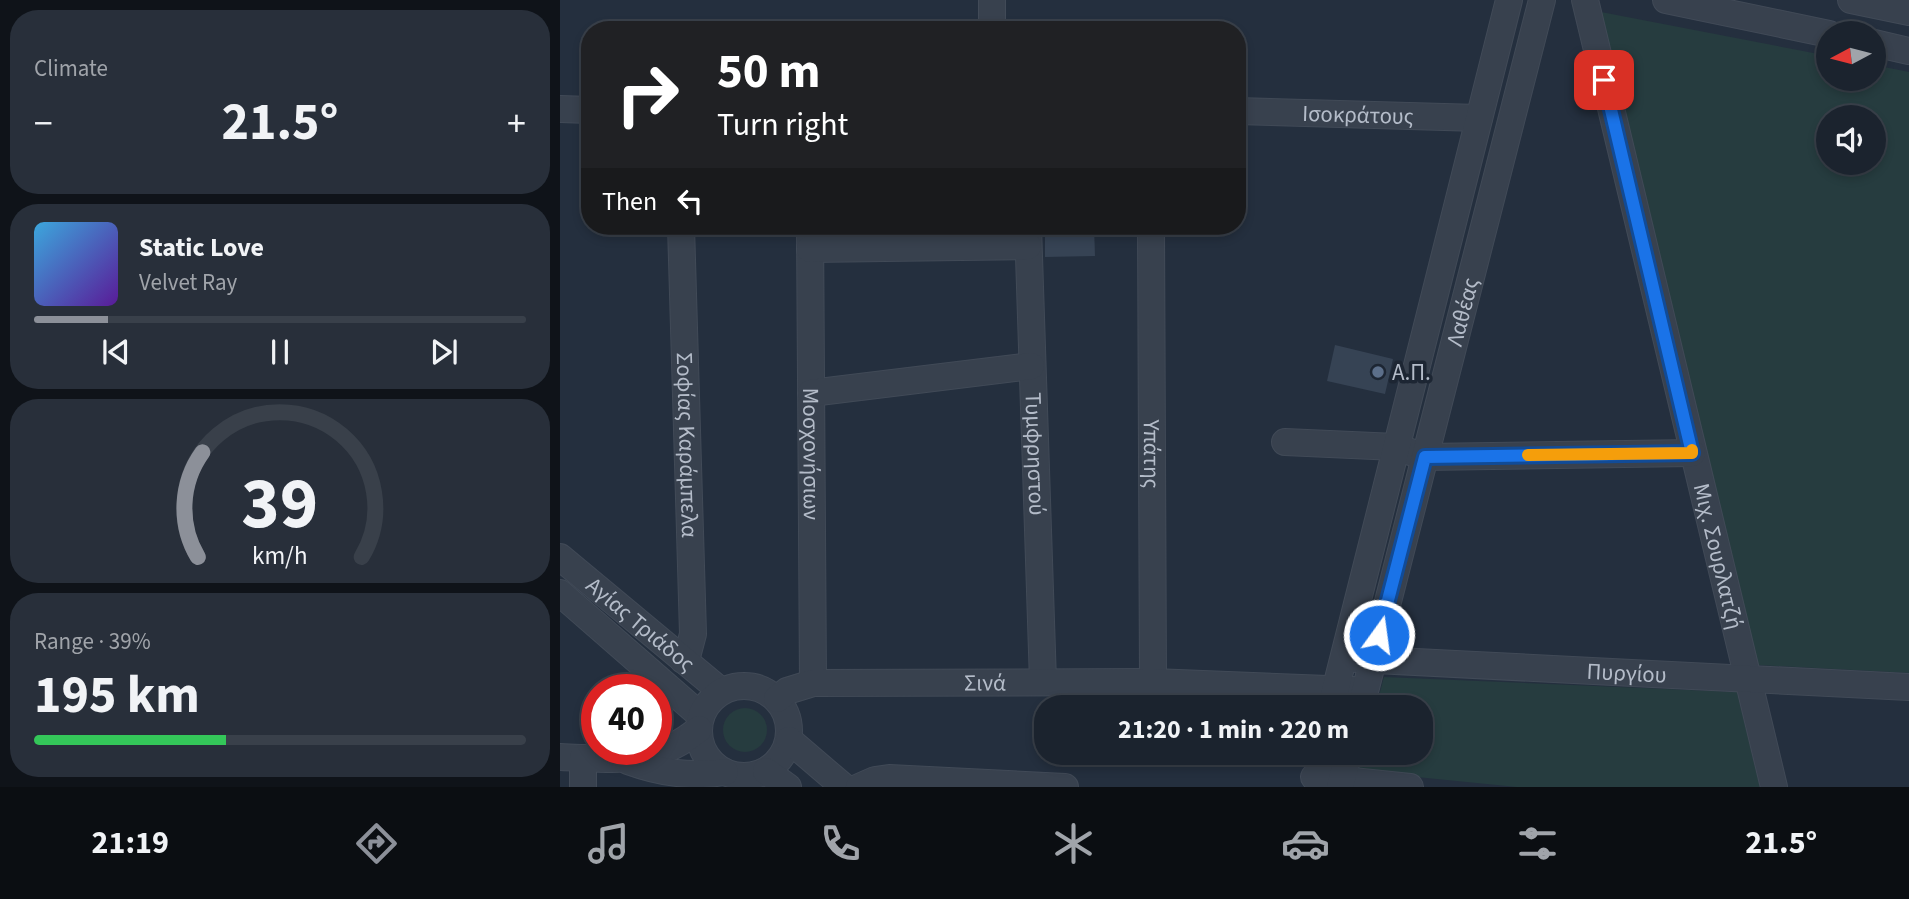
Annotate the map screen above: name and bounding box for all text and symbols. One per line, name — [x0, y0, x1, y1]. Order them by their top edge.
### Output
north arrow — [1816, 21, 1886, 91]
map controls — [1816, 21, 1886, 175]
text: 50 m — [717, 37, 821, 107]
icon: right — [602, 49, 693, 140]
pin — [1574, 50, 1634, 110]
text: Climate — [34, 52, 108, 85]
icon: arrive — [1585, 61, 1623, 99]
text: 21.5° — [222, 86, 338, 160]
text: − — [34, 97, 53, 151]
text: + — [507, 97, 526, 151]
street label: Ισοκράτους — [1302, 97, 1414, 133]
text: Turn right — [717, 102, 848, 148]
button: sound — [1816, 105, 1886, 175]
icon: left — [671, 182, 709, 220]
text: Then — [602, 183, 657, 220]
text: Static Love — [139, 229, 264, 266]
text: Velvet Ray — [139, 266, 237, 299]
street label: Λαθέας — [1438, 274, 1487, 350]
icon: previous — [97, 333, 135, 371]
icon: pause — [261, 333, 299, 371]
icon: next — [425, 333, 463, 371]
street label: Σοφίας Καράμπελα — [668, 352, 706, 538]
place label: Α.Π. — [1392, 356, 1431, 389]
marker: Α.Π. — [1370, 364, 1386, 380]
street label: Μοσχονήσιων — [794, 388, 828, 520]
street label: Τυμφρηστού — [1016, 392, 1054, 516]
street label: Υπάτης — [1135, 418, 1168, 489]
text: 39 — [242, 452, 318, 556]
street label: Μιχ. Σουρλατζή — [1685, 480, 1752, 633]
text: km/h — [252, 537, 308, 573]
street label: Αγίας Τριάδος — [579, 569, 702, 680]
position arrow — [1342, 598, 1416, 672]
text: Range · 39% — [34, 625, 151, 658]
street label: Πυργίου — [1586, 655, 1667, 692]
text: 195 km — [34, 659, 200, 733]
street label: Σινά — [964, 666, 1006, 700]
speed limit sign: 40 — [581, 674, 672, 765]
text: 21:20 · 1 min · 220 m — [1118, 711, 1349, 748]
icon: directions — [352, 819, 401, 868]
icon: music — [584, 819, 633, 868]
icon: phone — [816, 819, 865, 868]
icon: climate — [1049, 819, 1098, 868]
icon: car — [1281, 819, 1330, 868]
icon: filters — [1513, 819, 1562, 868]
text: 21:19 — [92, 820, 169, 866]
text: 21.5° — [1745, 820, 1817, 866]

